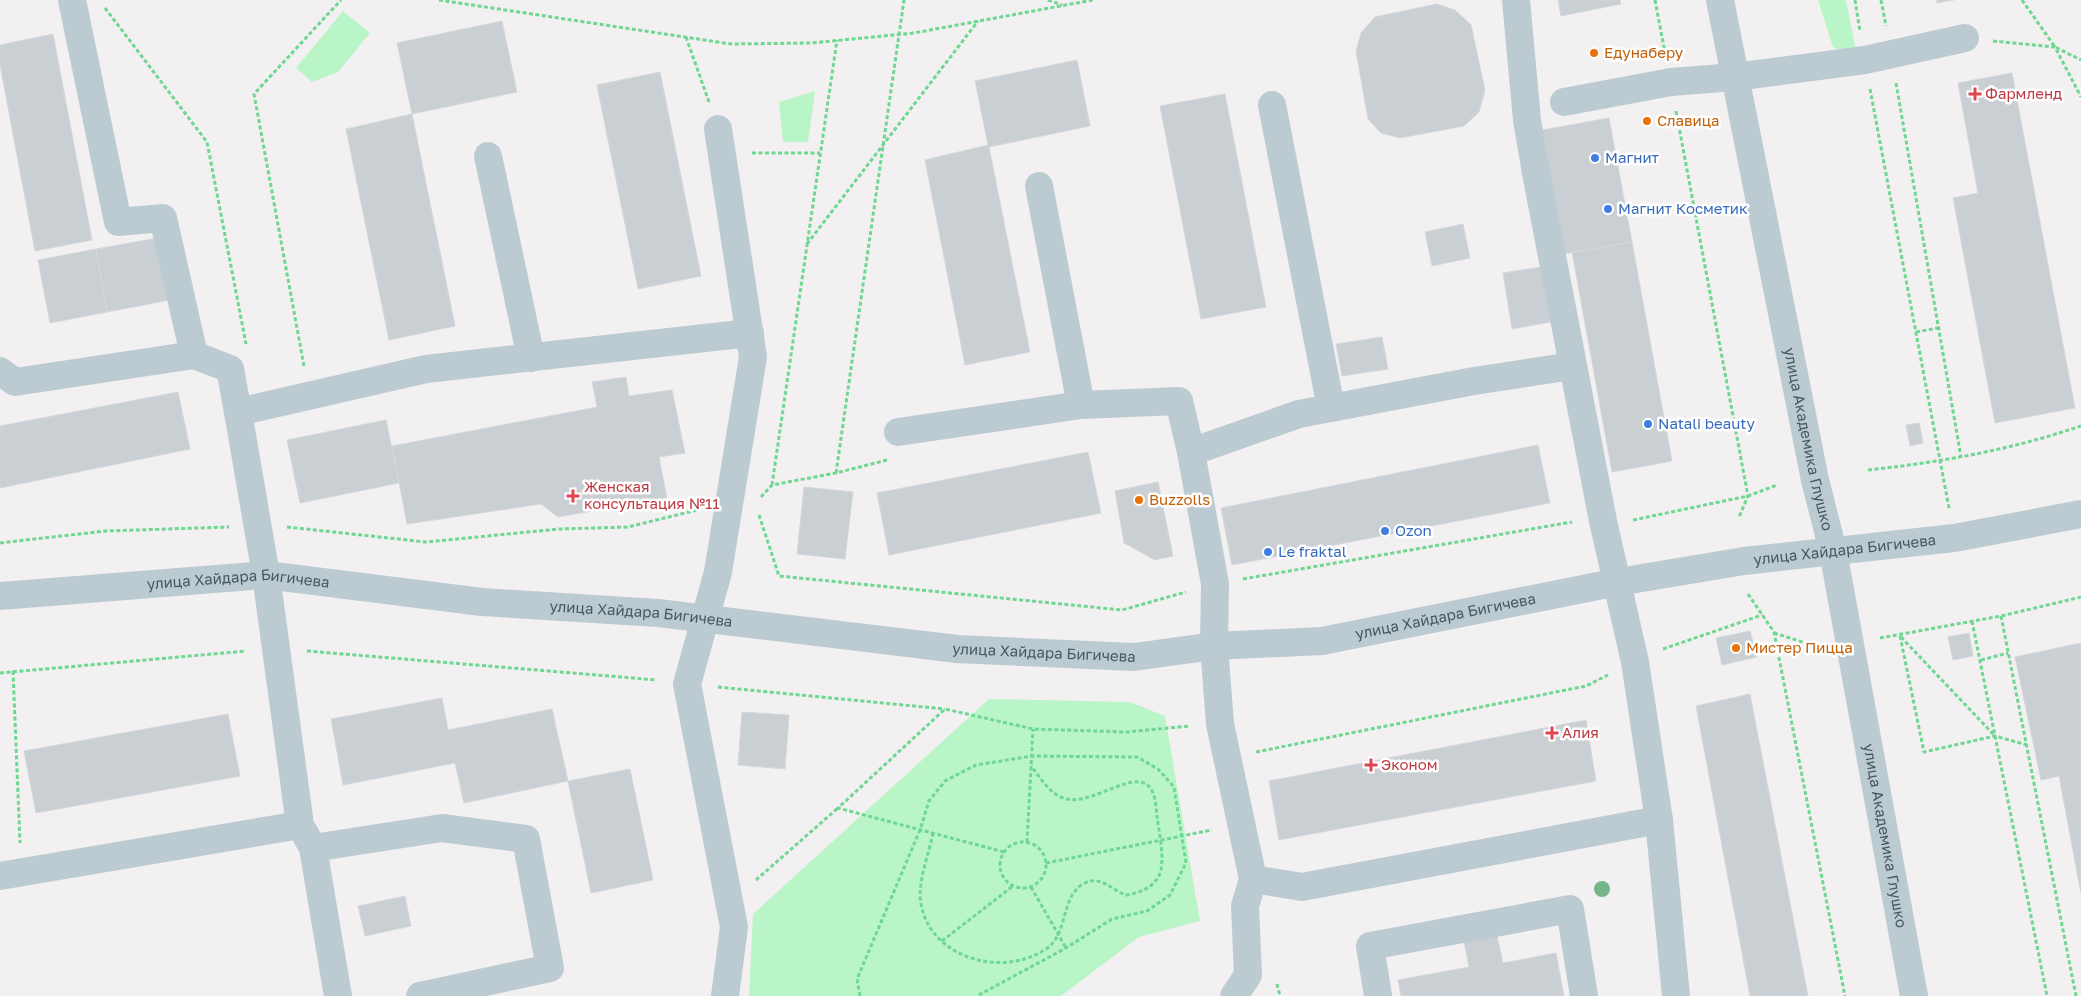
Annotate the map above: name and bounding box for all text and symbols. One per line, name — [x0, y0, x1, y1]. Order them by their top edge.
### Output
place label: Едунаберу — [1604, 43, 1684, 61]
marker: Едунаберу — [1588, 47, 1600, 59]
place label: Фармленд — [1985, 84, 2062, 102]
marker: Фармленд — [1969, 88, 1981, 100]
place label: Славица — [1657, 111, 1720, 129]
marker: Славица — [1641, 115, 1653, 127]
place label: Магнит — [1605, 148, 1660, 166]
marker: Магнит — [1589, 152, 1601, 164]
place label: Магнит Косметик — [1618, 199, 1748, 217]
marker: Магнит Косметик — [1602, 203, 1614, 215]
street label: улица Академика Глушко — [1781, 346, 1837, 532]
place label: Natali beauty — [1658, 414, 1756, 432]
marker: Natali beauty — [1642, 418, 1654, 430]
place label: Женская консультация №11 — [584, 477, 720, 512]
marker: Женская консультация №11 — [566, 489, 580, 503]
place label: Buzzolls — [1149, 490, 1210, 508]
marker: Buzzolls — [1133, 494, 1145, 506]
place label: Ozon — [1395, 521, 1432, 539]
marker: Ozon — [1379, 525, 1391, 537]
street label: улица Хайдара Бигичева — [1752, 530, 1937, 568]
place label: Le fraktal — [1278, 542, 1347, 560]
marker: Le fraktal — [1262, 546, 1274, 558]
street label: улица Хайдара Бигичева — [146, 565, 331, 592]
street label: улица Хайдара Бигичева — [1354, 589, 1537, 642]
street label: улица Хайдара Бигичева — [549, 596, 734, 630]
street label: улица Хайдара Бигичева — [951, 638, 1136, 665]
place label: Мистер Пицца — [1746, 638, 1853, 656]
marker: Мистер Пицца — [1730, 642, 1742, 654]
place label: Алия — [1562, 723, 1599, 741]
marker: Алия — [1546, 727, 1558, 739]
street label: улица Академика Глушко — [1860, 742, 1911, 929]
place label: Эконом — [1381, 755, 1437, 773]
marker: Эконом — [1365, 759, 1377, 771]

